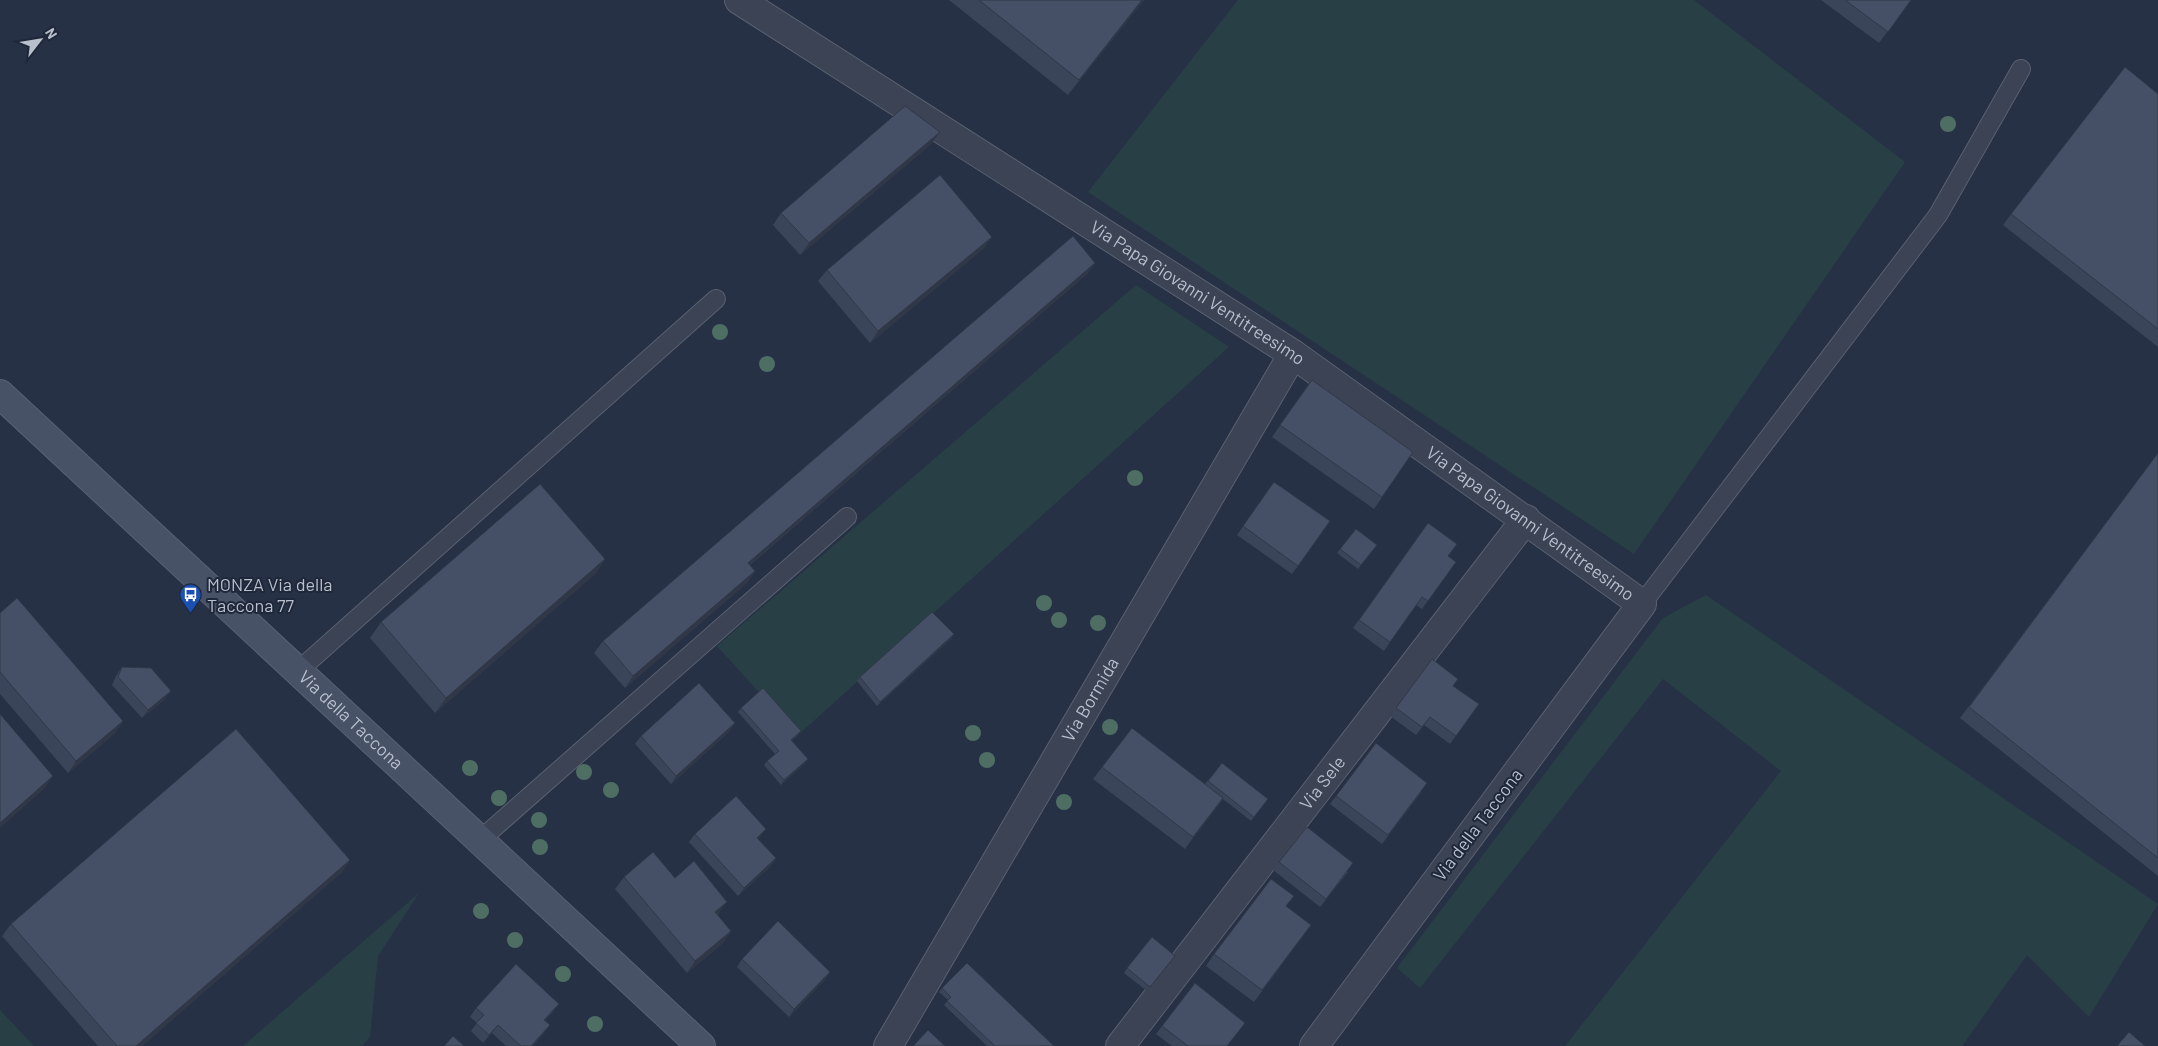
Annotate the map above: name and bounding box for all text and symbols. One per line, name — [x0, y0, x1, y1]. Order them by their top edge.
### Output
north arrow — [15, 15, 65, 65]
text: N — [42, 25, 61, 41]
street label: Via Papa Giovanni Ventitreesimo — [1086, 215, 1310, 369]
street label: Via Papa Giovanni Ventitreesimo — [1422, 441, 1639, 605]
place label: MONZA Via della Taccona 77 — [207, 573, 333, 616]
bus stop icon: MONZA Via della Taccona 77 — [179, 583, 203, 614]
street label: Via Bormida — [1056, 653, 1123, 746]
street label: Via della Taccona — [294, 665, 408, 774]
street label: Via Sele — [1294, 751, 1349, 814]
street label: Via della Taccona — [1428, 764, 1527, 885]

